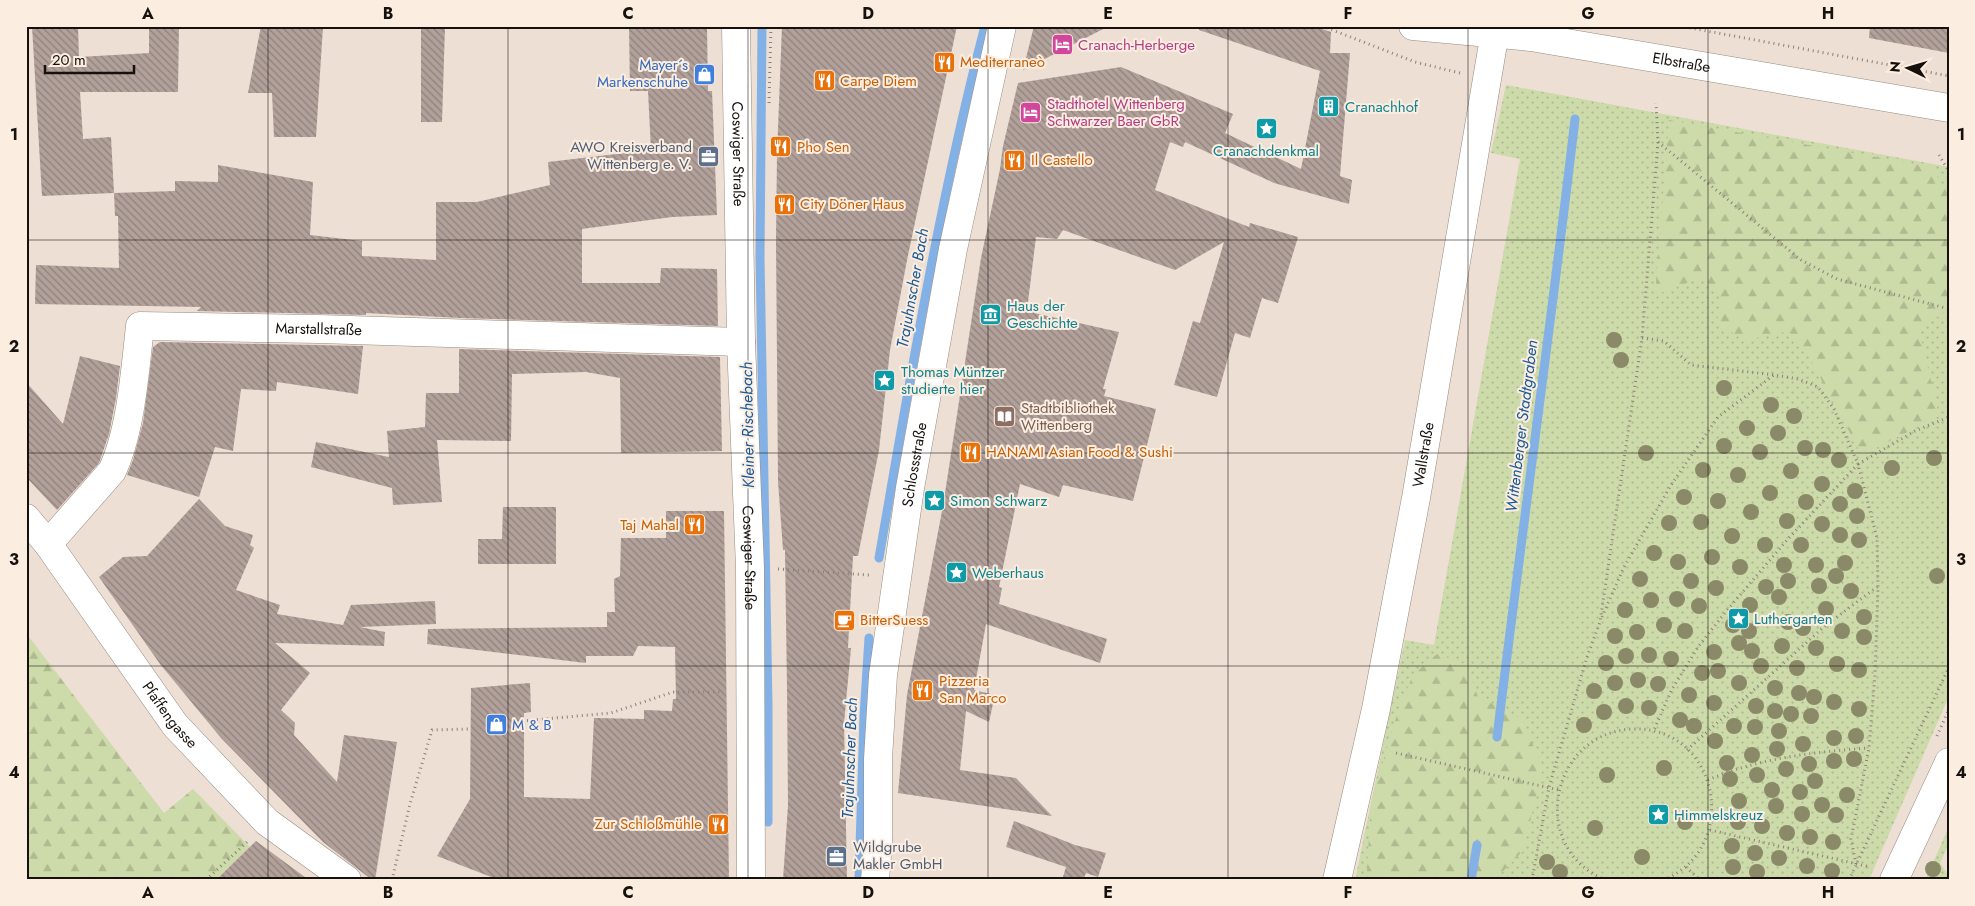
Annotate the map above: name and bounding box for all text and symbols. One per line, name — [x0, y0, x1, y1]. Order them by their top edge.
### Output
text: A — [141, 2, 154, 25]
text: B — [383, 2, 393, 25]
text: C — [622, 2, 634, 25]
text: D — [862, 2, 874, 25]
text: E — [1103, 2, 1113, 25]
text: F — [1344, 2, 1352, 25]
text: G — [1581, 2, 1595, 25]
text: H — [1822, 2, 1834, 25]
hotel icon: Cranach-Herberge — [1050, 33, 1074, 57]
place label: Cranach-Herberge — [1078, 34, 1195, 56]
scale bar — [45, 42, 134, 74]
north arrow — [1882, 42, 1932, 92]
street label: Elbstraße — [1651, 47, 1712, 78]
text: 20 m — [52, 49, 86, 71]
restaurant icon: Mediterraneò — [932, 50, 956, 74]
place label: Mediterraneò — [960, 51, 1045, 73]
place label: Mayer´s Markenschuhe — [597, 54, 688, 93]
text: N — [1885, 60, 1905, 73]
shop icon: Mayer´s Markenschuhe — [692, 62, 716, 86]
restaurant icon: Carpe Diem — [812, 69, 836, 93]
place label: Carpe Diem — [840, 70, 917, 92]
place label: Stadthotel Wittenberg Schwarzer Baer GbR — [1047, 93, 1185, 132]
building icon: Cranachhof — [1317, 95, 1341, 119]
place label: Cranachhof — [1345, 96, 1419, 118]
street label: Coswiger Straße — [726, 101, 750, 207]
hotel icon: Stadthotel Wittenberg Schwarzer Baer GbR — [1019, 101, 1043, 125]
place icon: Cranachdenkmal — [1254, 116, 1278, 140]
text: 1 — [10, 123, 18, 146]
text: 1 — [1957, 123, 1965, 146]
restaurant icon: Pho Sen — [769, 135, 793, 159]
place label: AWO Kreisverband Wittenberg e. V. — [570, 136, 692, 175]
place label: Pho Sen — [797, 136, 850, 158]
place label: Cranachdenkmal — [1213, 140, 1319, 162]
office icon: AWO Kreisverband Wittenberg e. V. — [696, 144, 720, 168]
restaurant icon: Il Castello — [1003, 148, 1027, 172]
place label: Il Castello — [1031, 149, 1093, 171]
restaurant icon: City Döner Haus — [772, 192, 796, 216]
place label: City Döner Haus — [800, 193, 904, 215]
water label: Trajuhnscher Bach — [891, 226, 934, 350]
place label: Haus der Geschichte — [1007, 295, 1078, 334]
museum icon: Haus der Geschichte — [979, 303, 1003, 327]
street label: Marstallstraße — [275, 317, 362, 341]
text: 2 — [9, 335, 19, 358]
text: 2 — [1956, 335, 1966, 358]
water label: Wittenberger Stadtgraben — [1500, 338, 1543, 514]
place label: Thomas Müntzer studierte hier — [901, 361, 1005, 400]
water label: Kleiner Rischebach — [735, 362, 760, 488]
place icon: Thomas Müntzer studierte hier — [873, 369, 897, 393]
place label: Stadtbibliothek Wittenberg — [1021, 397, 1115, 436]
library icon: Stadtbibliothek Wittenberg — [993, 405, 1017, 429]
street label: Schlossstraße — [896, 420, 933, 508]
street label: Wallstraße — [1407, 420, 1440, 489]
restaurant icon: HANAMI Asian Food & Sushi — [958, 440, 982, 464]
place label: HANAMI Asian Food & Sushi — [986, 441, 1173, 463]
place icon: Simon Schwarz — [922, 489, 946, 513]
place label: Simon Schwarz — [950, 490, 1048, 512]
street label: Coswiger Straße — [737, 505, 761, 611]
restaurant icon: Taj Mahal — [683, 513, 707, 537]
place label: Taj Mahal — [620, 514, 679, 536]
text: 3 — [9, 548, 19, 571]
text: 3 — [1956, 548, 1966, 571]
place icon: Weberhaus — [944, 561, 968, 585]
place label: Weberhaus — [972, 562, 1044, 584]
place icon: Luthergarten — [1726, 607, 1750, 631]
cafe icon: BitterSuess — [832, 608, 856, 632]
place label: Luthergarten — [1754, 608, 1833, 630]
place label: BitterSuess — [860, 609, 928, 631]
place label: Pizzeria San Marco — [939, 670, 1006, 709]
street label: Pfaffengasse — [137, 677, 203, 754]
restaurant icon: Pizzeria San Marco — [911, 678, 935, 702]
water label: Trajuhnscher Bach — [836, 697, 863, 819]
shop icon: M & B — [484, 713, 508, 737]
place label: M & B — [512, 714, 552, 736]
text: 4 — [8, 761, 20, 784]
text: 4 — [1955, 761, 1967, 784]
place icon: Himmelskreuz — [1646, 803, 1670, 827]
place label: Himmelskreuz — [1674, 804, 1763, 826]
restaurant icon: Zur Schloßmühle — [706, 812, 730, 836]
place label: Zur Schloßmühle — [595, 813, 702, 835]
place label: Wildgrube Makler GmbH — [853, 836, 942, 875]
office icon: Wildgrube Makler GmbH — [825, 844, 849, 868]
text: A — [141, 881, 154, 904]
text: B — [383, 881, 393, 904]
text: C — [622, 881, 634, 904]
text: D — [862, 881, 874, 904]
text: E — [1103, 881, 1113, 904]
text: F — [1344, 881, 1352, 904]
text: G — [1581, 881, 1595, 904]
text: H — [1822, 881, 1834, 904]

